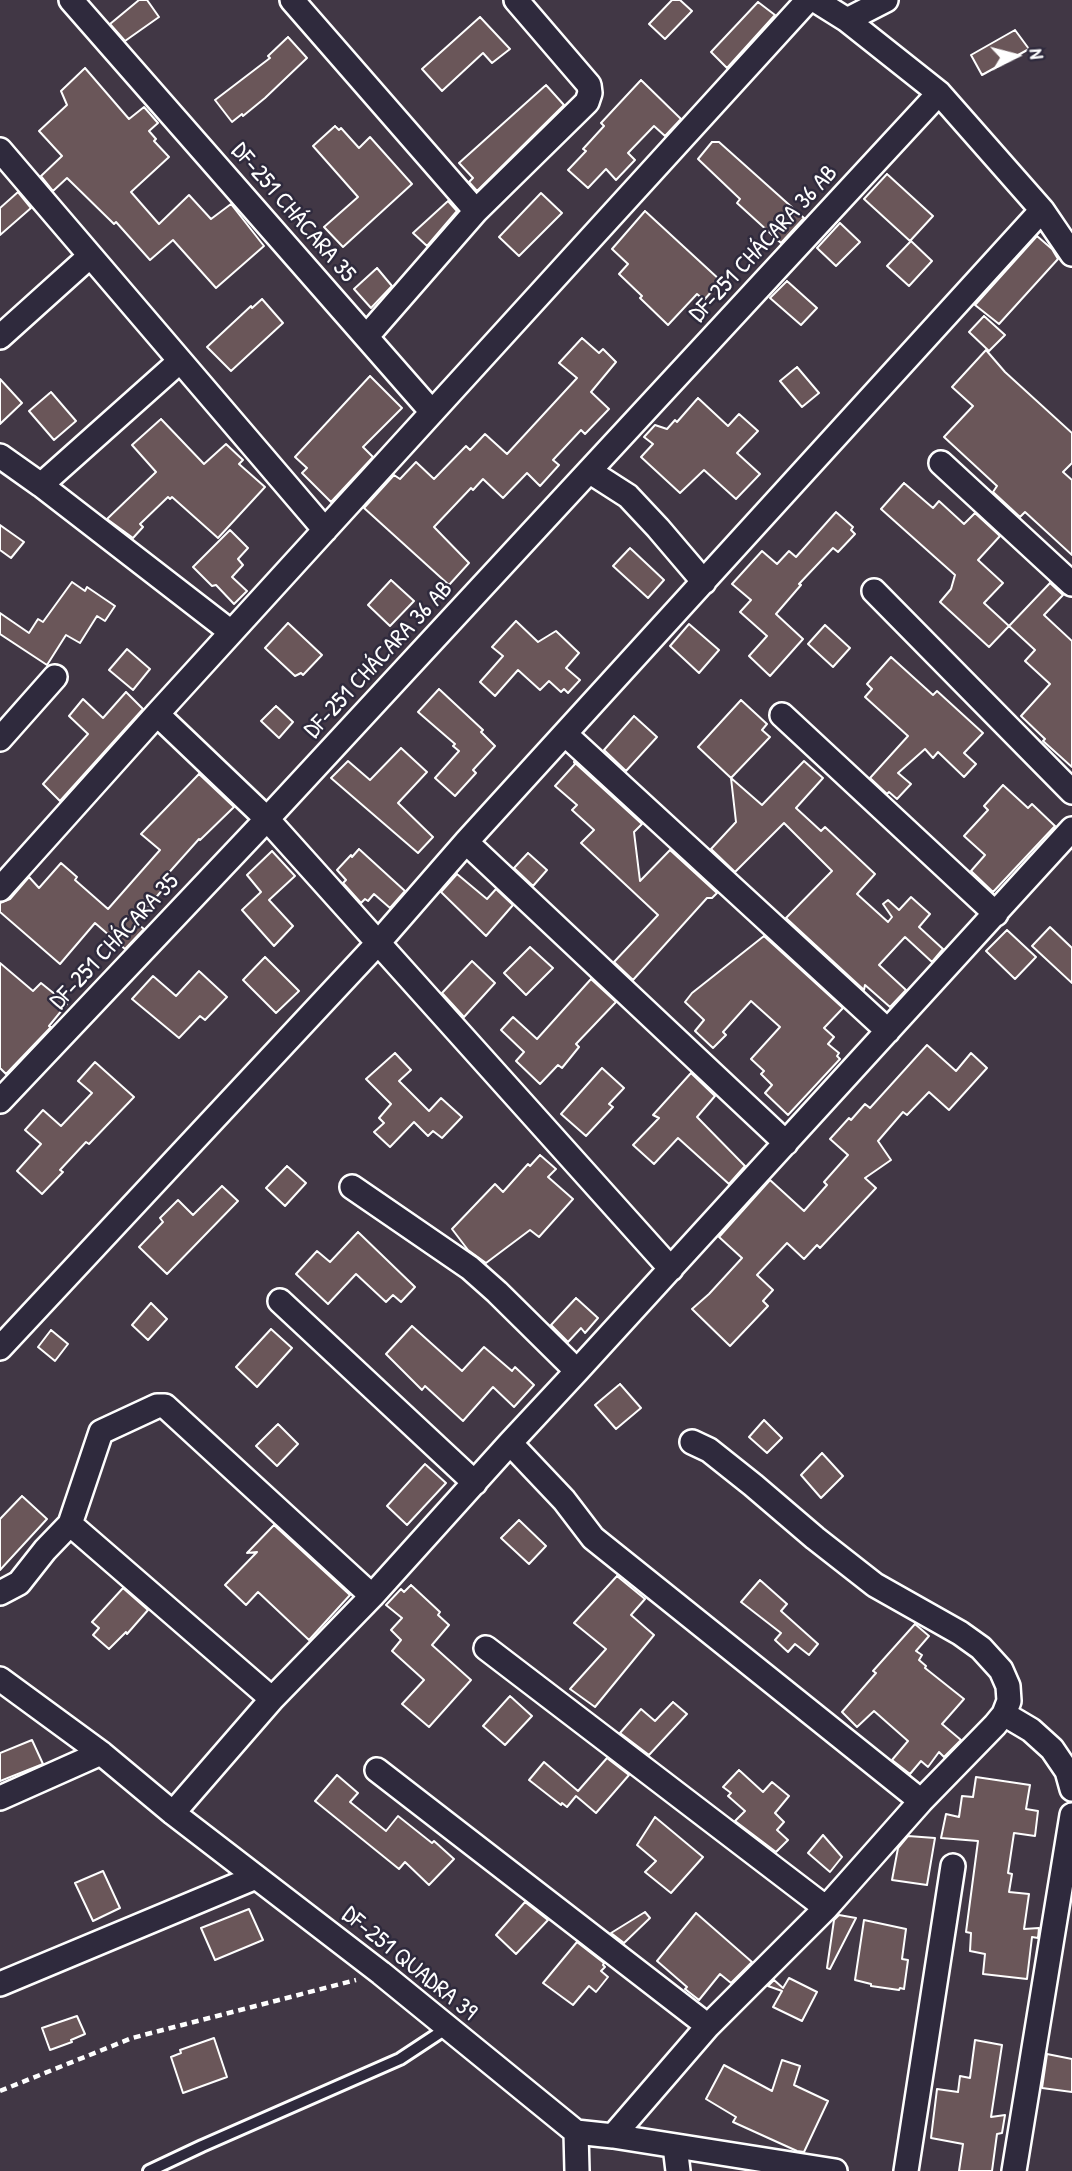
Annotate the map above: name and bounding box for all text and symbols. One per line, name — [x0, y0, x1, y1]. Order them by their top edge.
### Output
north arrow — [981, 21, 1051, 91]
text: N — [1023, 47, 1050, 60]
street label: DF-251 CHÁCARA 35 — [224, 137, 362, 289]
street label: DF-251 CHÁCARA 36 AB — [684, 159, 844, 329]
street label: DF-251 CHÁCARA 36 AB — [299, 575, 459, 745]
street label: DF-251 CHÁCARA 35 — [45, 868, 185, 1016]
street label: DF-251 QUADRA 39 — [336, 1901, 482, 2027]

